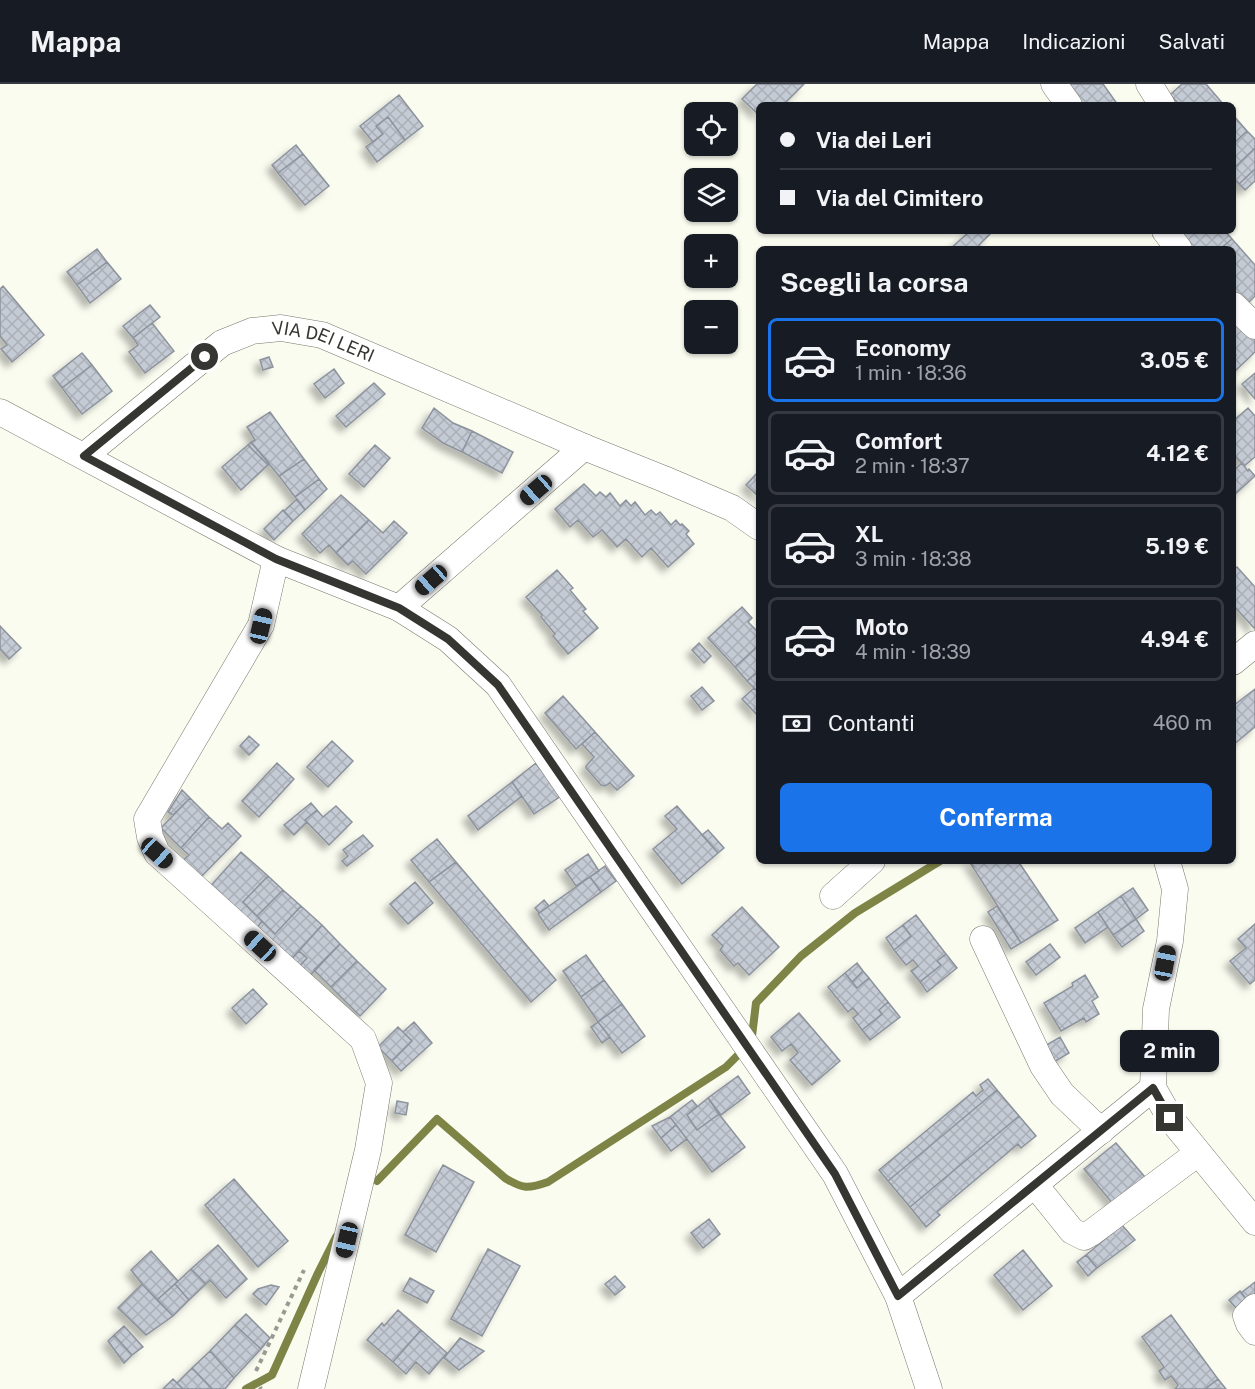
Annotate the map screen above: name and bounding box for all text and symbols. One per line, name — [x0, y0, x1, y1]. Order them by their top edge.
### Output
text: Mappa — [30, 25, 121, 58]
text: Mappa — [923, 29, 989, 54]
text: Indicazioni — [1022, 29, 1126, 54]
text: Salvati — [1159, 29, 1225, 54]
map controls — [684, 102, 738, 354]
button: locate — [684, 102, 738, 156]
text: Via dei Leri — [816, 127, 932, 153]
button: layers — [684, 168, 738, 222]
text: Via del Cimitero — [816, 185, 983, 211]
button: + — [684, 234, 738, 288]
text: Scegli la corsa — [780, 266, 969, 298]
button: − — [684, 300, 738, 354]
street label: VIA DEI LERI — [271, 317, 378, 366]
icon: car — [783, 333, 837, 387]
text: Economy — [855, 335, 951, 361]
route start — [191, 343, 218, 370]
text: 3.05 € — [1140, 347, 1209, 373]
text: 1 min · 18:36 — [855, 361, 967, 385]
icon: car — [783, 426, 837, 480]
text: Comfort — [855, 428, 942, 454]
text: 4.12 € — [1146, 440, 1209, 466]
text: 2 min · 18:37 — [855, 454, 970, 478]
car — [517, 471, 555, 509]
icon: car — [783, 519, 837, 573]
text: XL — [855, 521, 883, 547]
text: 5.19 € — [1145, 533, 1209, 559]
text: 3 min · 18:38 — [855, 547, 972, 571]
car — [412, 561, 450, 599]
car — [248, 606, 274, 646]
icon: car — [783, 612, 837, 666]
text: Moto — [855, 614, 909, 640]
text: 4.94 € — [1140, 626, 1209, 652]
text: 4 min · 18:39 — [855, 640, 971, 664]
icon: cash — [780, 707, 813, 740]
text: Contanti — [828, 710, 915, 736]
text: 460 m — [1153, 711, 1212, 735]
button: Conferma — [780, 783, 1212, 852]
car — [138, 834, 176, 872]
car — [241, 927, 279, 965]
car — [1153, 944, 1177, 982]
callout: 2 min — [1120, 1031, 1220, 1073]
text: 2 min — [1143, 1039, 1196, 1063]
route end — [1156, 1104, 1183, 1131]
car — [334, 1220, 360, 1260]

